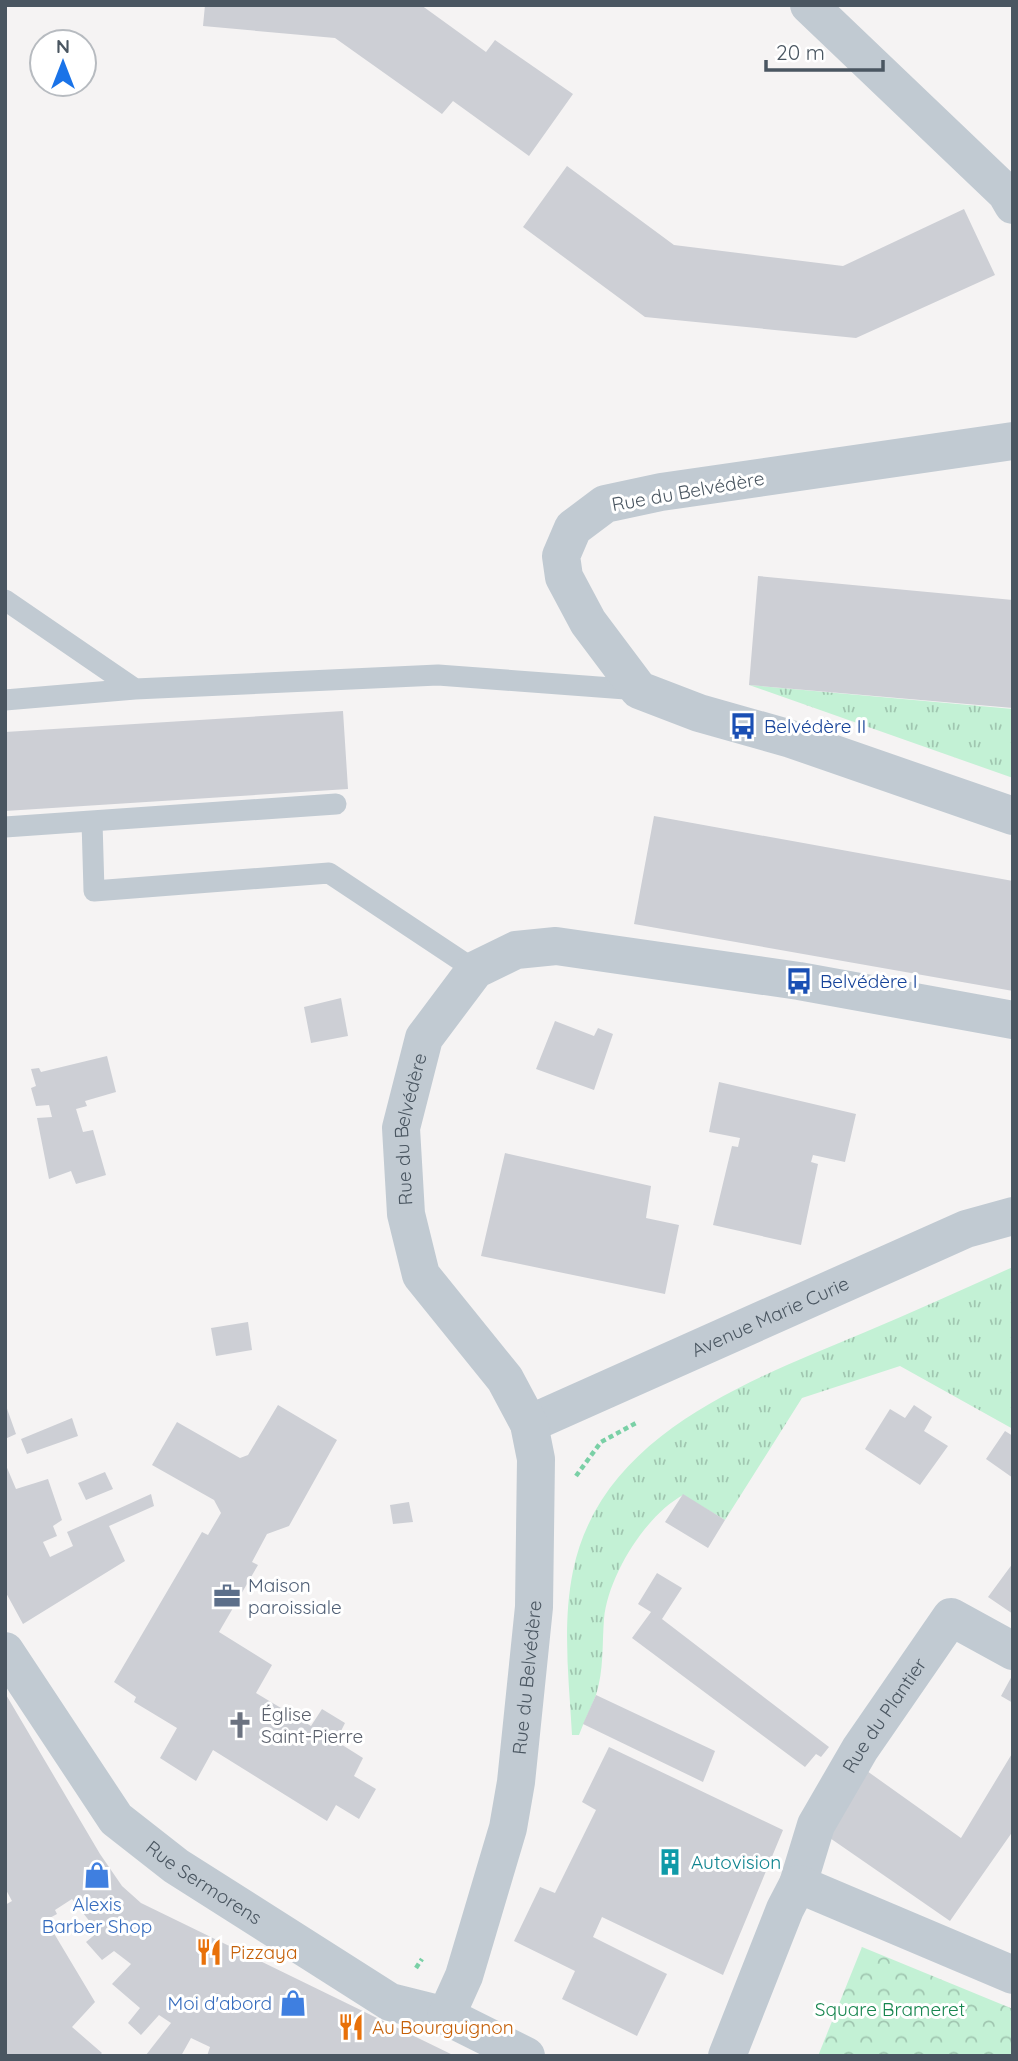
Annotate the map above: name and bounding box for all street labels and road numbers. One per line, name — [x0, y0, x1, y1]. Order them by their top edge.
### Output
street label: Rue du Belvédère — [610, 466, 766, 516]
street label: Rue du Belvédère — [389, 1050, 432, 1206]
street label: Avenue Marie Curie — [687, 1271, 853, 1362]
street label: Rue du Belvédère — [507, 1600, 546, 1756]
street label: Rue du Plantier — [837, 1652, 932, 1777]
street label: Rue Sermorens — [141, 1835, 267, 1930]

